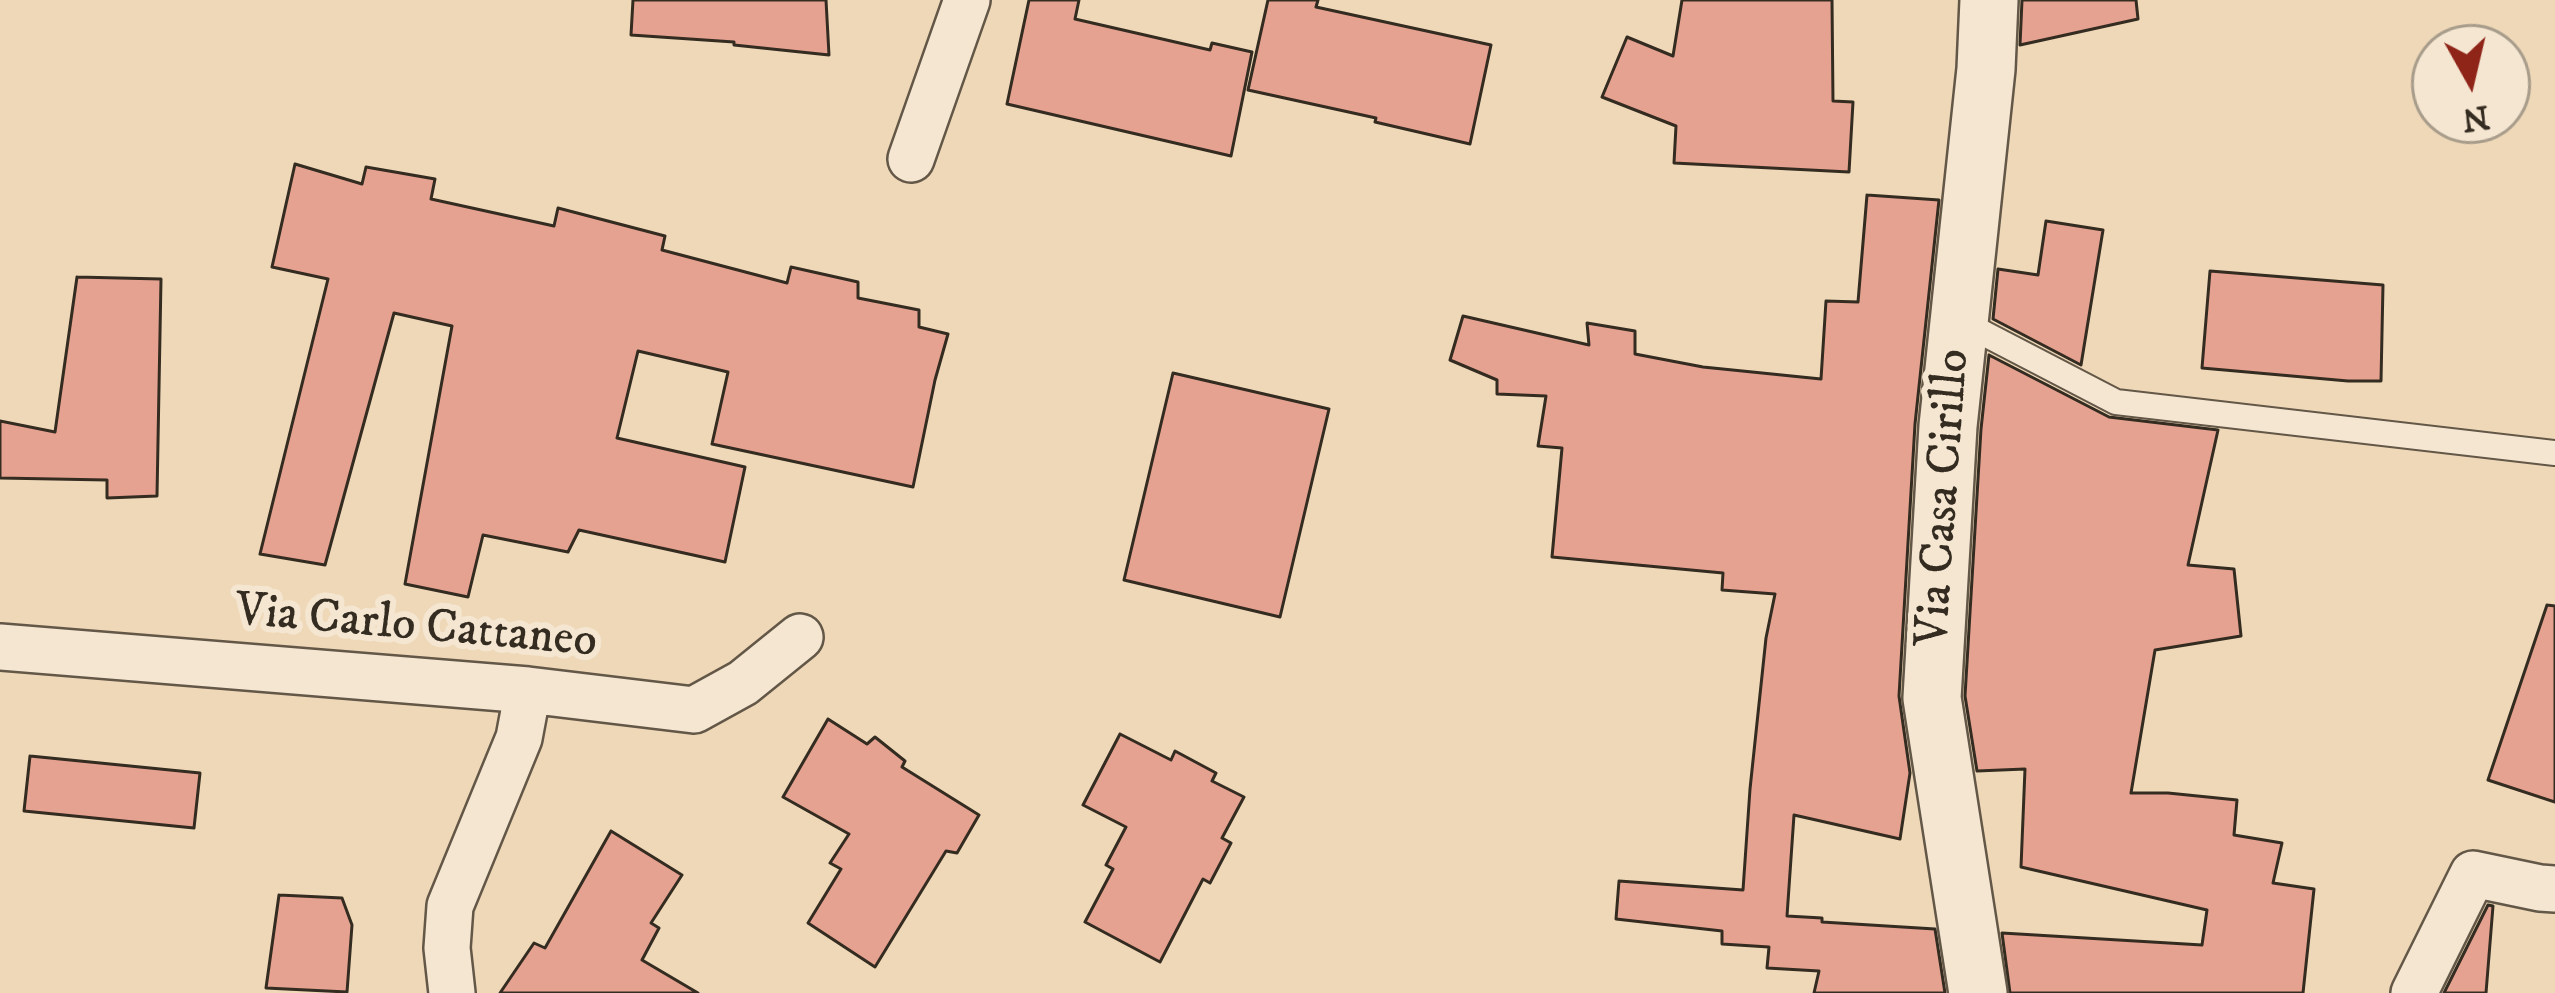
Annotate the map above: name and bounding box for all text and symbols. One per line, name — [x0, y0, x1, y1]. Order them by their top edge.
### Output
north arrow — [2411, 24, 2531, 144]
text: N — [2459, 95, 2492, 139]
street label: Via Casa Cirillo — [1907, 347, 1985, 649]
street label: Via Carlo Cattaneo — [233, 585, 599, 673]

